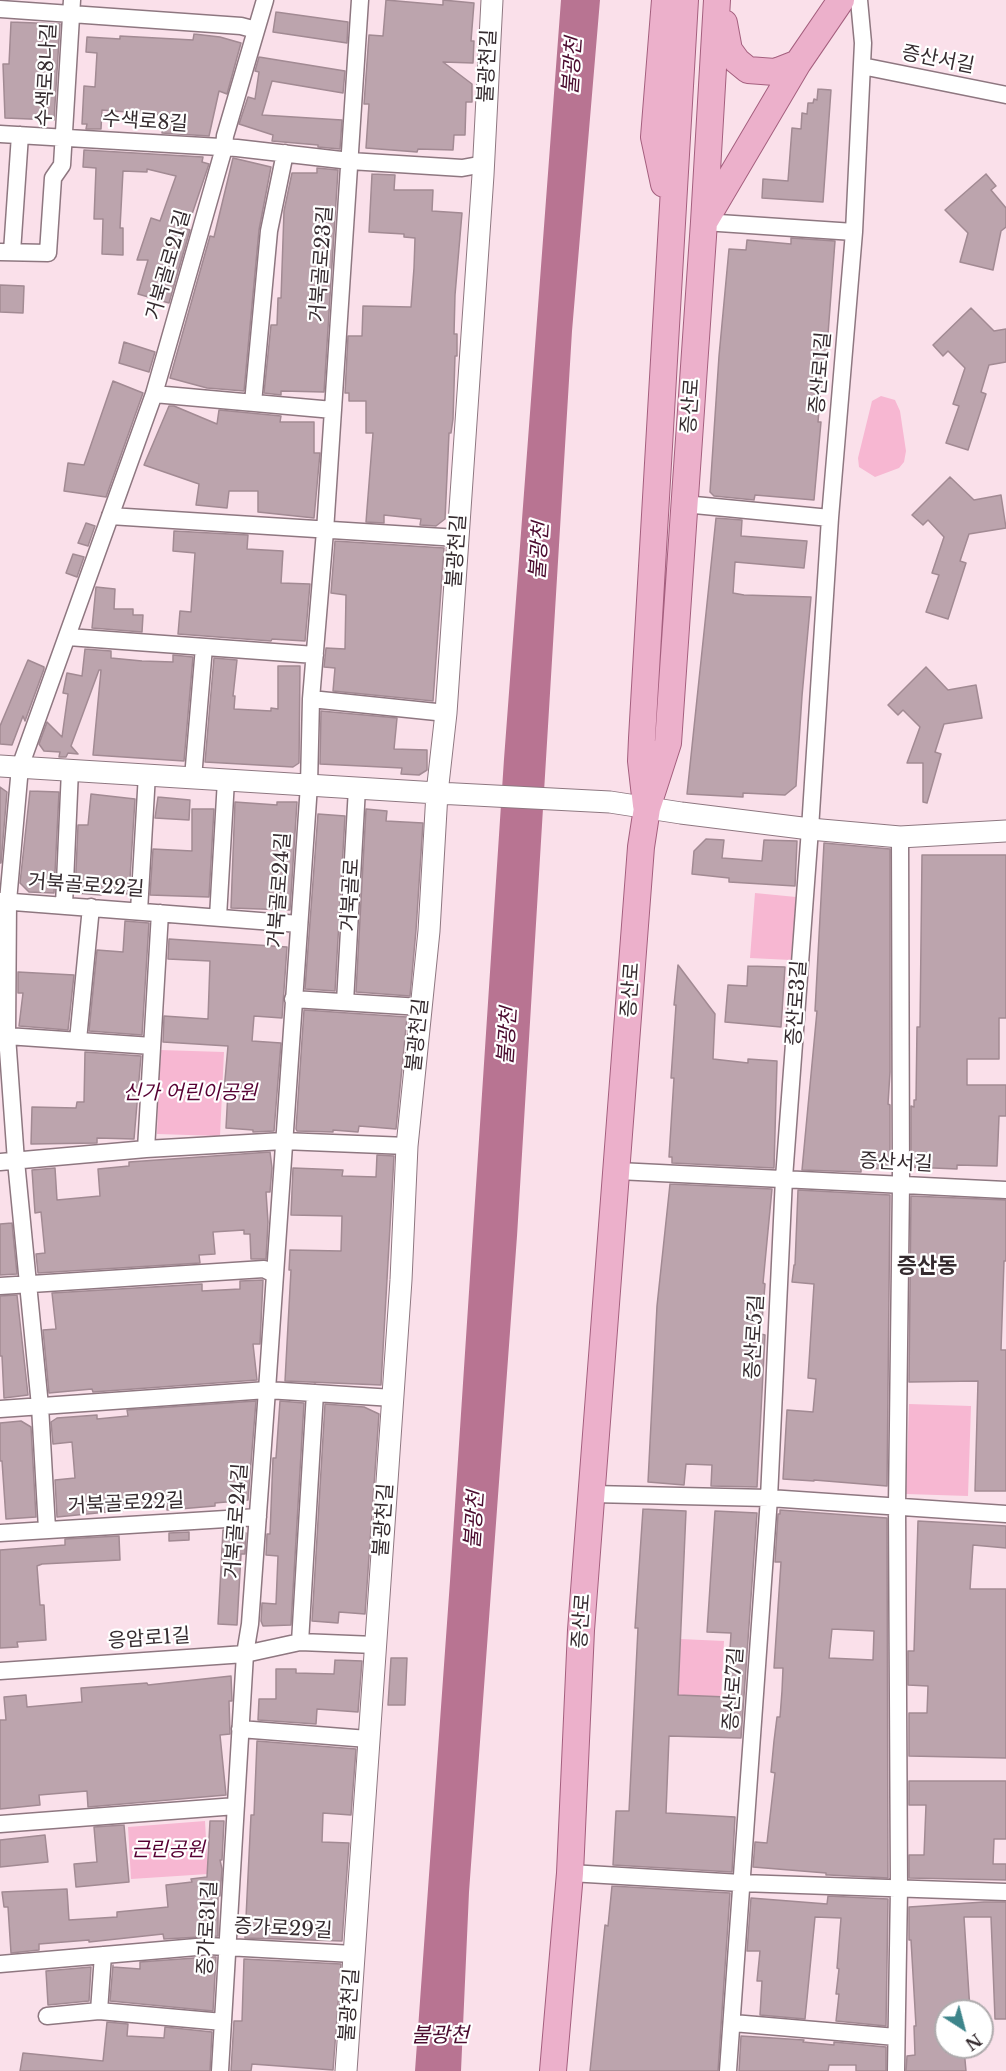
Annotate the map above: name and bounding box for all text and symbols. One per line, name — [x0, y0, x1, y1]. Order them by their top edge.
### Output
street label: 수색로8나길 — [32, 22, 62, 128]
street label: 불광천길 — [474, 29, 502, 103]
water label: 불광천 — [558, 36, 588, 96]
street label: 증산서길 — [900, 41, 976, 79]
street label: 수색로8길 — [101, 107, 189, 137]
street label: 거북골로23길 — [306, 205, 338, 323]
street label: 거북골로21길 — [142, 207, 196, 323]
street label: 증산로1길 — [805, 331, 837, 415]
street label: 증산로 — [677, 378, 705, 434]
street label: 불광천길 — [442, 513, 472, 589]
water label: 불광천 — [525, 521, 555, 581]
street label: 거북골로24길 — [264, 831, 296, 949]
street label: 거북골로 — [337, 858, 365, 932]
street label: 거북골로22길 — [27, 870, 145, 902]
street label: 증산로3길 — [782, 959, 812, 1047]
street label: 증산로 — [617, 962, 645, 1018]
street label: 불광천길 — [402, 997, 434, 1073]
water label: 불광천 — [493, 1006, 523, 1066]
park label: 신가 어린이공원 — [123, 1081, 257, 1105]
street label: 증산서길 — [859, 1149, 933, 1177]
district label: 증산동 — [897, 1254, 957, 1280]
street label: 증산로5길 — [741, 1294, 769, 1380]
street label: 거북골로24길 — [221, 1462, 253, 1580]
street label: 불광천길 — [369, 1482, 399, 1558]
street label: 거북골로22길 — [67, 1489, 185, 1519]
water label: 불광천 — [460, 1490, 490, 1550]
street label: 증산로 — [568, 1593, 596, 1649]
street label: 응암로1길 — [107, 1624, 191, 1654]
street label: 증산로7길 — [719, 1646, 749, 1732]
park label: 근린공원 — [131, 1838, 205, 1862]
street label: 증가로31길 — [194, 1880, 222, 1976]
street label: 증가로29길 — [233, 1914, 333, 1944]
street label: 불광천길 — [335, 1967, 365, 2043]
north arrow — [934, 1999, 994, 2059]
water label: 불광천 — [411, 2023, 469, 2049]
text: N — [961, 2029, 985, 2054]

